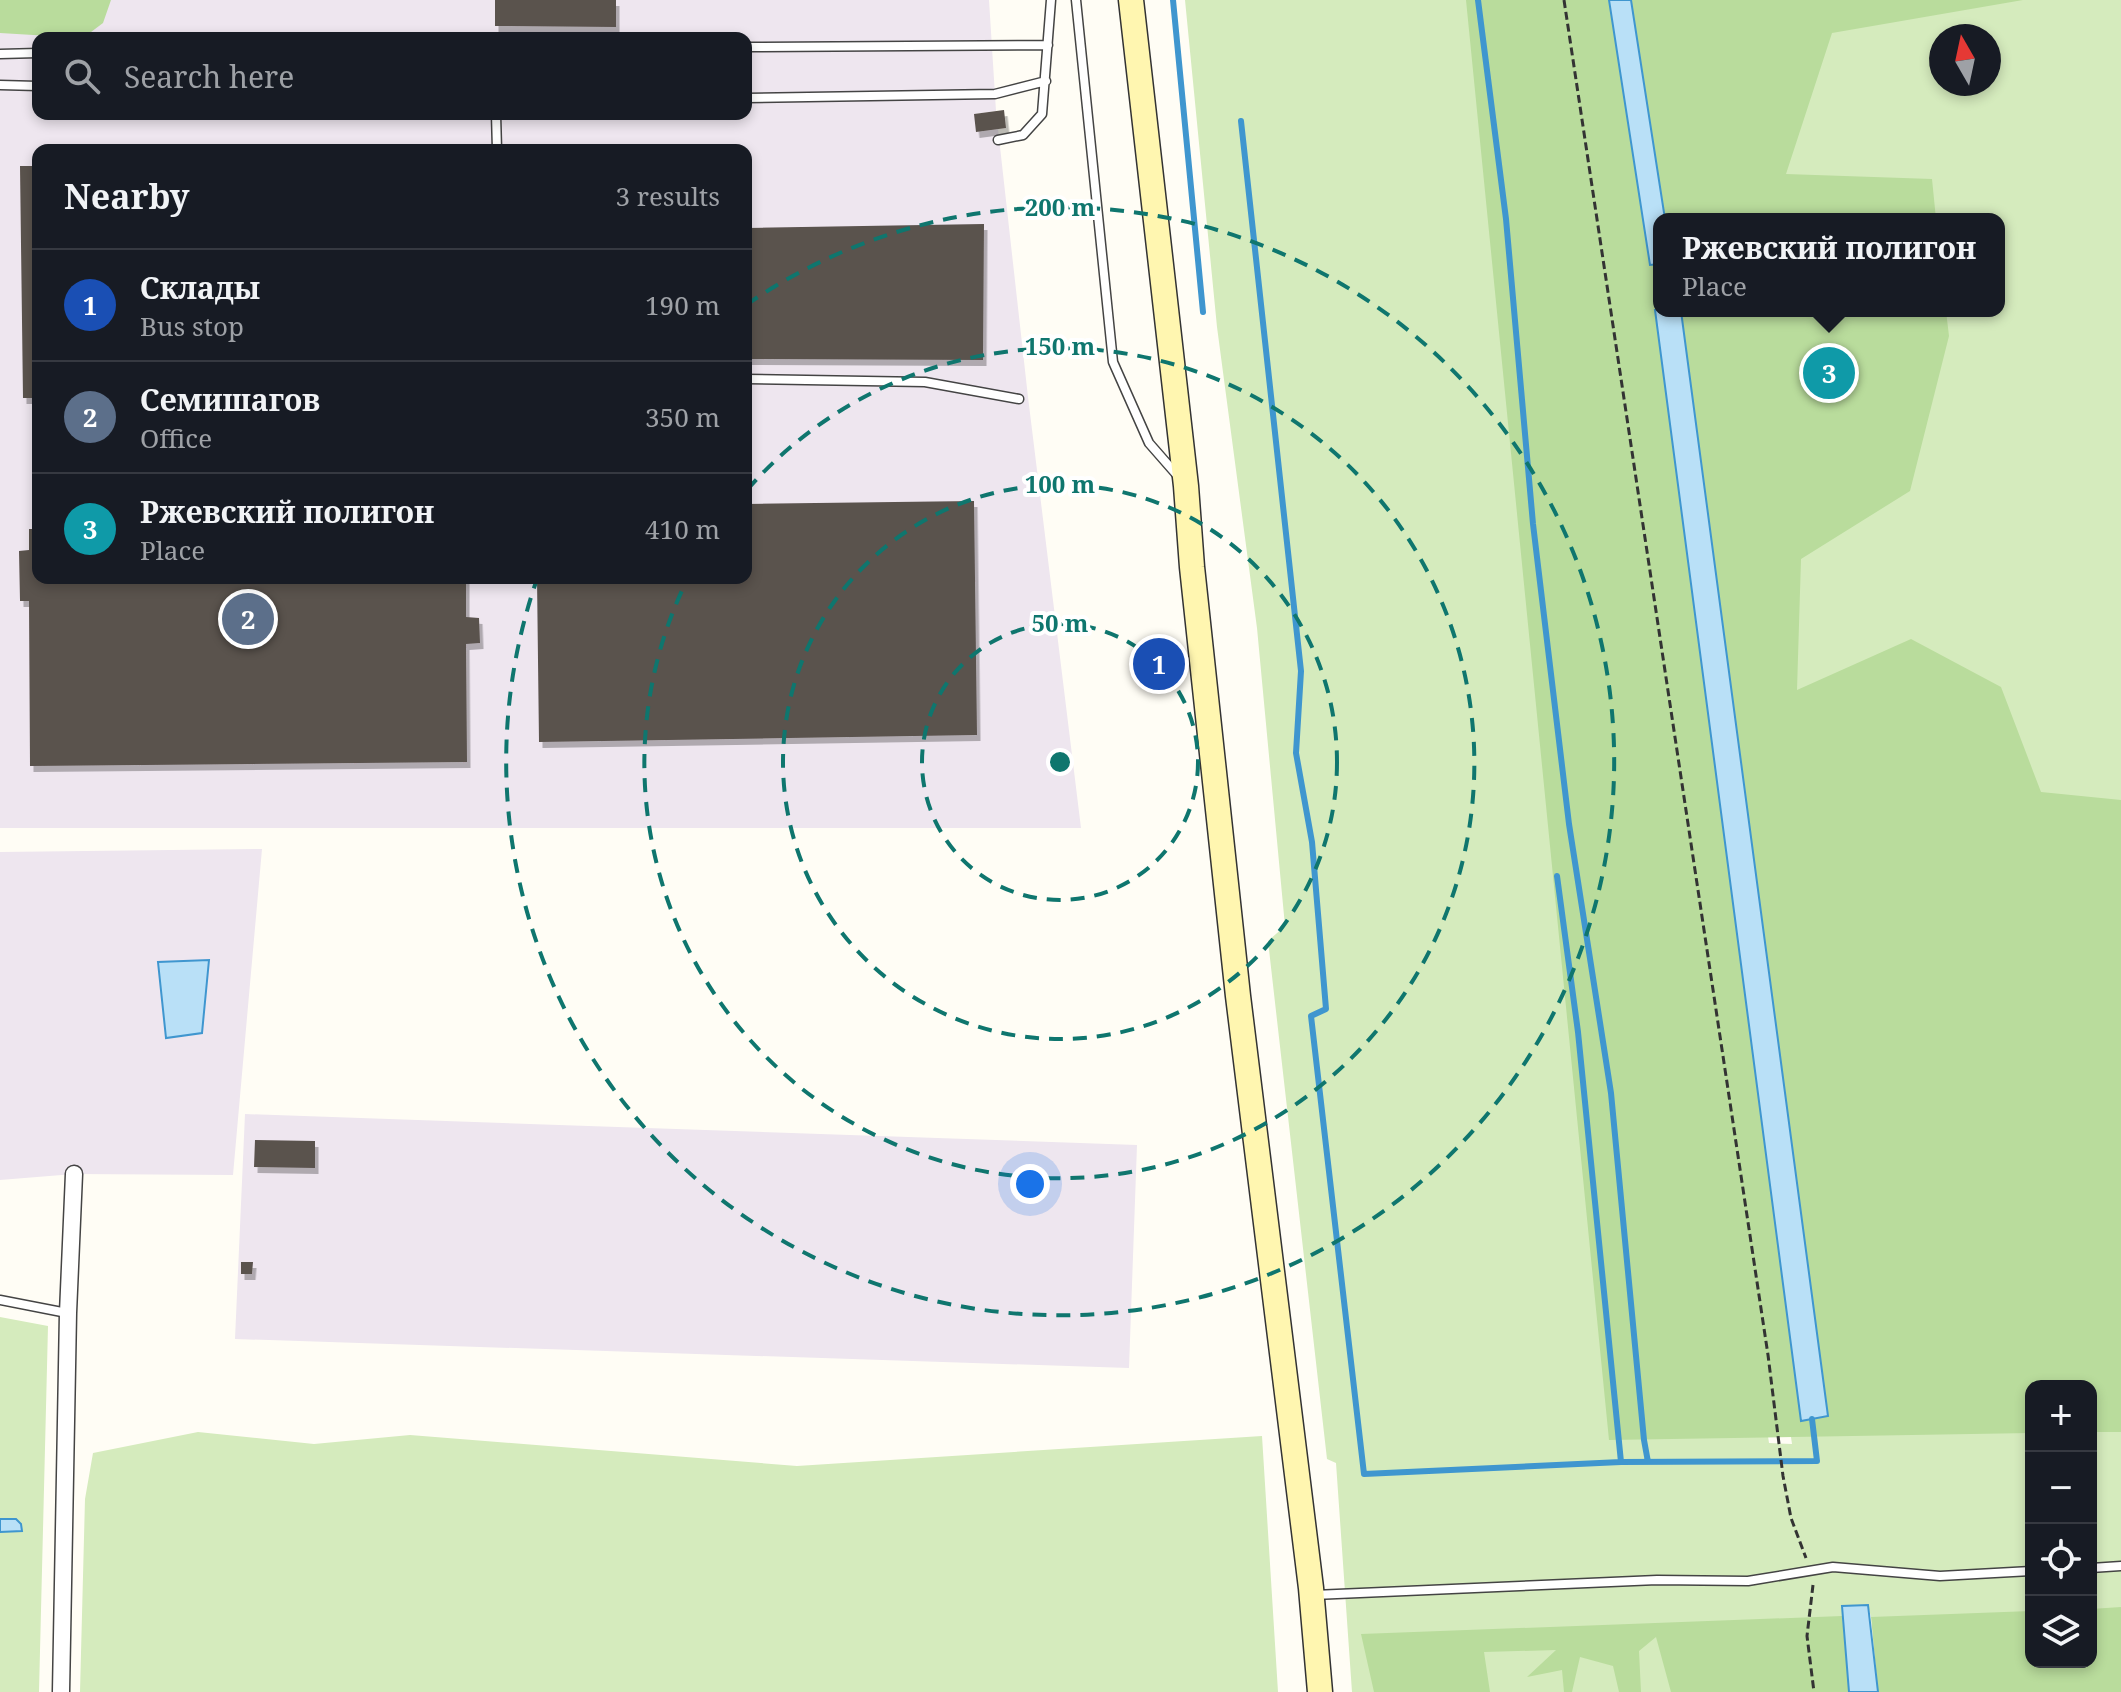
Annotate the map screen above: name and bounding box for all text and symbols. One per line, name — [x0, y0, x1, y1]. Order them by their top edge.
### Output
north arrow — [1929, 24, 2001, 96]
search box — [32, 32, 752, 120]
icon: search — [60, 54, 104, 98]
text: Search here — [124, 56, 294, 97]
text: Nearby — [64, 173, 190, 219]
text: 3 results — [615, 178, 720, 214]
text: 200 m — [1025, 190, 1096, 223]
popup — [1653, 213, 2005, 317]
text: Ржевский полигон — [1682, 227, 1976, 268]
text: Склады — [140, 267, 260, 308]
text: Place — [1682, 268, 1747, 304]
text: 1 — [83, 287, 97, 323]
text: 190 m — [645, 287, 720, 323]
text: Bus stop — [140, 308, 244, 344]
text: 150 m — [1025, 329, 1096, 362]
pin: 3 — [1803, 343, 1855, 403]
text: Семишагов — [140, 379, 320, 420]
text: 2 — [83, 399, 97, 435]
text: 350 m — [645, 399, 720, 435]
text: Office — [140, 420, 212, 456]
text: 100 m — [1025, 467, 1096, 500]
text: Ржевский полигон — [140, 491, 434, 532]
text: 3 — [83, 511, 97, 547]
text: 410 m — [645, 511, 720, 547]
text: Place — [140, 532, 205, 568]
pin: 2 — [222, 589, 274, 649]
text: 50 m — [1031, 606, 1089, 639]
pin: 1 — [1133, 634, 1185, 694]
centre of rings — [1046, 748, 1074, 776]
your location — [1010, 1164, 1050, 1204]
map controls — [2025, 1380, 2097, 1668]
button: + — [2025, 1380, 2097, 1452]
button: − — [2025, 1452, 2097, 1524]
button: locate — [2025, 1524, 2097, 1596]
button: layers — [2025, 1596, 2097, 1668]

